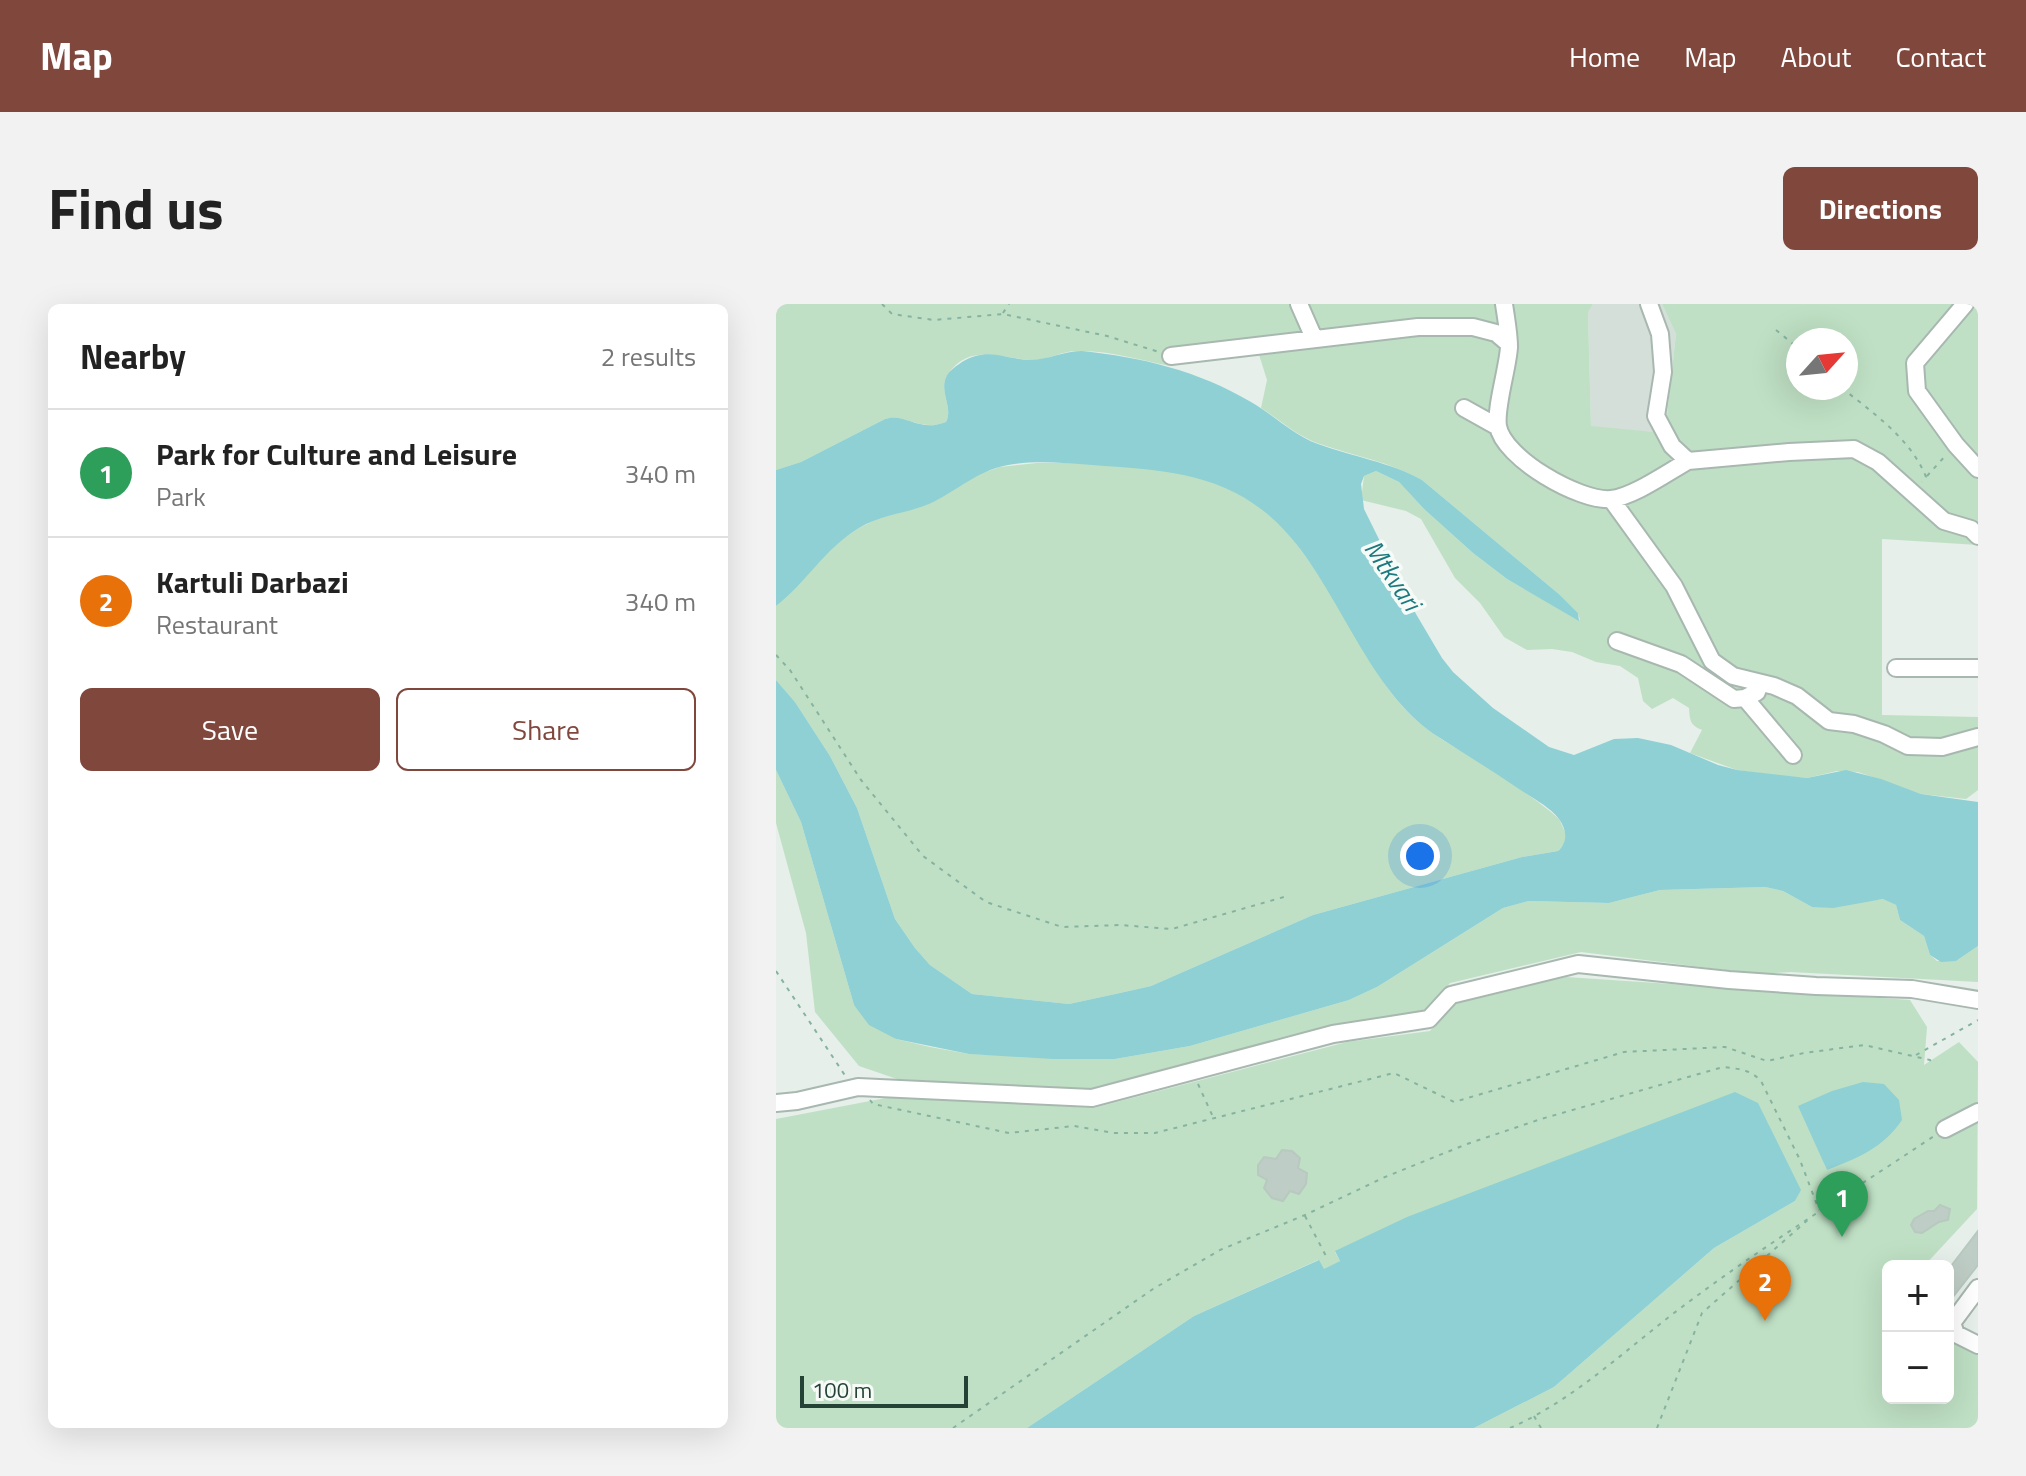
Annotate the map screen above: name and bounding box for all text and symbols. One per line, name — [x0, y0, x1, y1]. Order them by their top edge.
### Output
text: Map — [40, 27, 113, 85]
text: Home — [1569, 35, 1640, 78]
text: Map — [1684, 35, 1737, 78]
text: About — [1781, 35, 1851, 78]
text: Contact — [1895, 35, 1986, 78]
text: Find us — [48, 166, 224, 251]
button: Directions — [1783, 167, 1978, 250]
north arrow — [1786, 328, 1858, 400]
text: Nearby — [80, 330, 186, 382]
text: 2 results — [601, 337, 696, 376]
text: Park for Culture and Leisure — [156, 431, 517, 477]
text: 1 — [99, 454, 113, 493]
text: 340 m — [625, 454, 696, 493]
text: Park — [156, 477, 206, 516]
water label: Mtkvari — [1355, 532, 1432, 620]
text: Kartuli Darbazi — [156, 559, 349, 605]
text: 2 — [99, 582, 113, 621]
text: 340 m — [625, 582, 696, 621]
text: Restaurant — [156, 605, 278, 644]
button: Save — [80, 688, 380, 771]
button: Share — [396, 688, 696, 771]
your location — [1400, 836, 1440, 876]
pin: 1 — [1816, 1171, 1868, 1237]
pin: 2 — [1739, 1255, 1791, 1321]
map controls — [1882, 1260, 1954, 1404]
button: + — [1882, 1260, 1954, 1332]
button: − — [1882, 1332, 1954, 1404]
scale bar — [800, 1372, 968, 1408]
text: 100 m — [812, 1373, 872, 1407]

